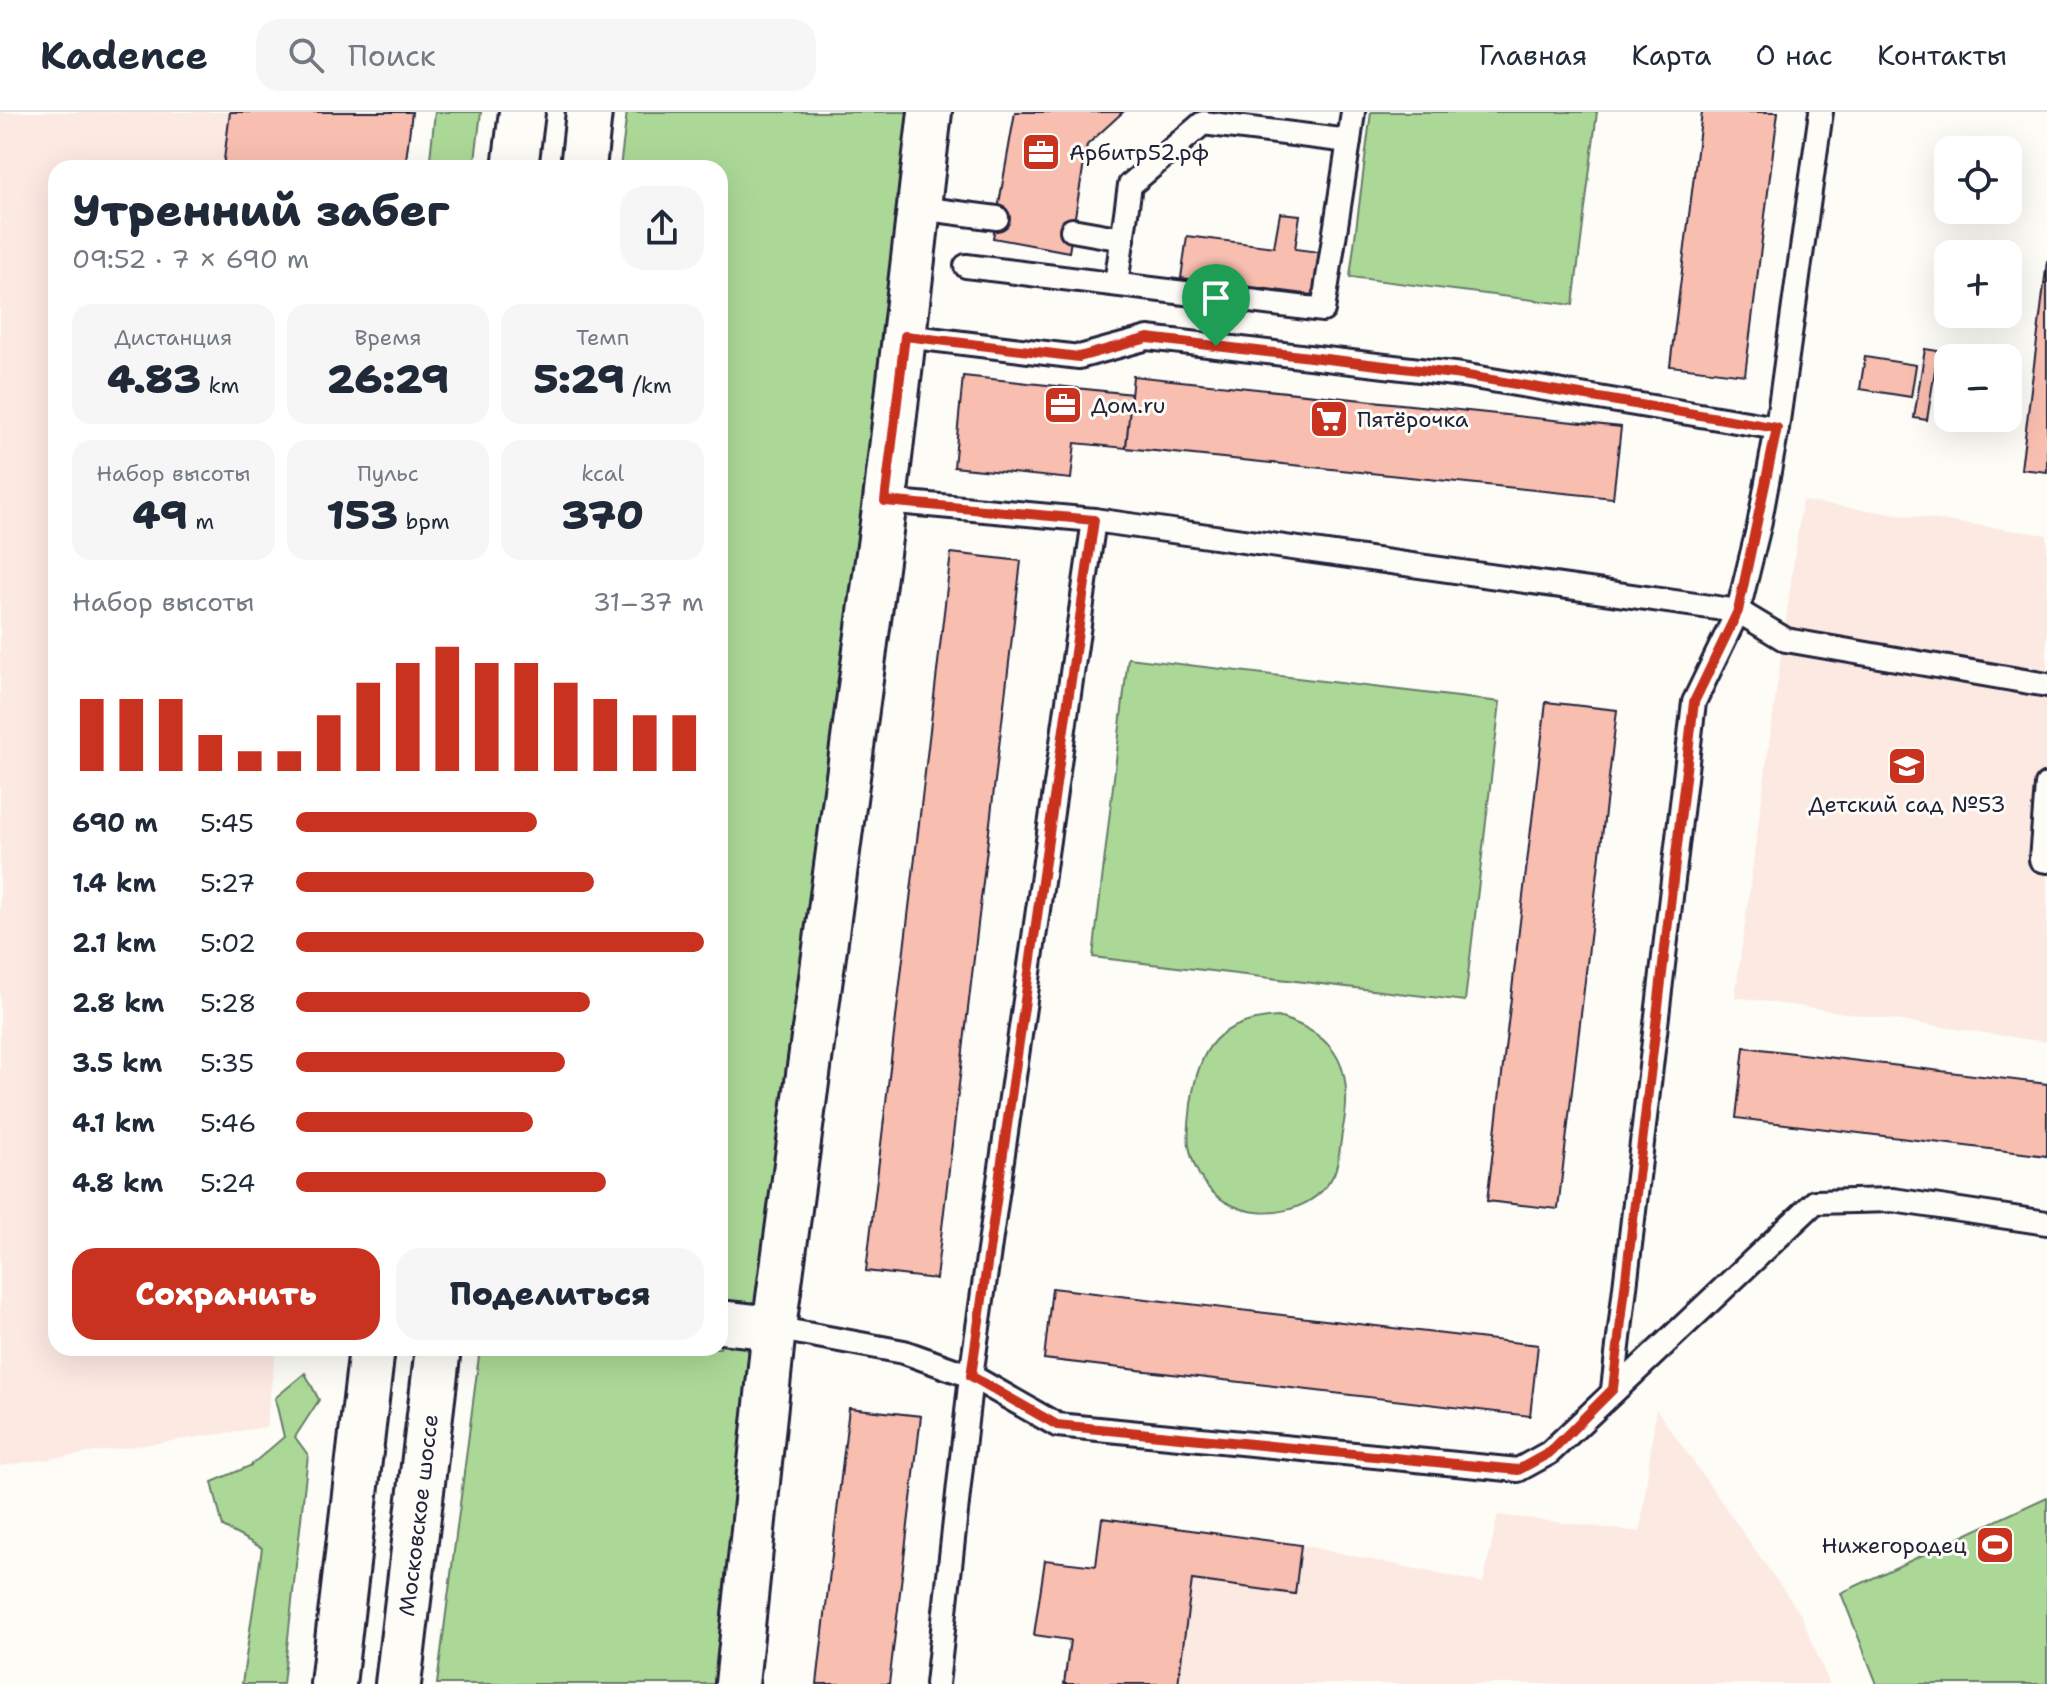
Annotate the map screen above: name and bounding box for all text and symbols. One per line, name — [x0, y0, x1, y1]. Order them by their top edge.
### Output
search box — [256, 19, 816, 91]
text: Kadence — [40, 30, 208, 81]
icon: search — [284, 33, 328, 77]
text: Поиск — [348, 35, 436, 76]
text: Главная — [1479, 36, 1587, 74]
text: Карта — [1631, 36, 1711, 74]
text: О нас — [1755, 36, 1833, 74]
text: Контакты — [1877, 36, 2007, 74]
office icon: Арбитр52.рф — [1020, 131, 1062, 173]
map controls — [1934, 136, 2022, 432]
button: locate — [1934, 136, 2022, 224]
place label: Арбитр52.рф — [1069, 138, 1209, 167]
text: Утренний забег — [72, 181, 450, 240]
button: share — [620, 186, 704, 270]
button: + — [1934, 240, 2022, 328]
text: 09:52 · 7 × 690 m — [72, 241, 309, 276]
pin — [1182, 264, 1250, 346]
icon: arrive — [1194, 276, 1238, 320]
text: Дистанция — [114, 323, 232, 352]
text: Время — [354, 323, 422, 352]
text: Темп — [576, 323, 629, 352]
button: − — [1934, 344, 2022, 432]
text: 4.83 — [107, 352, 201, 406]
text: 26:29 — [327, 352, 449, 406]
text: 5:29 — [534, 352, 625, 406]
text: km — [201, 371, 240, 400]
text: /km — [625, 371, 672, 400]
office icon: Дом.ru — [1042, 384, 1084, 426]
place label: Дом.ru — [1091, 391, 1165, 420]
supermarket icon: Пятёрочка — [1308, 398, 1350, 440]
place label: Пятёрочка — [1357, 405, 1469, 434]
text: Набор высоты — [96, 459, 251, 488]
text: Пульс — [357, 459, 419, 488]
text: kcal — [581, 459, 624, 488]
text: 49 — [133, 488, 188, 542]
text: 153 — [326, 488, 398, 542]
text: 370 — [561, 488, 644, 542]
text: m — [188, 507, 214, 536]
text: bpm — [398, 507, 450, 536]
text: Набор высоты — [72, 584, 254, 619]
text: 31–37 m — [593, 584, 704, 619]
school or university icon: Детский сад №53 — [1886, 745, 1928, 787]
place label: Детский сад №53 — [1808, 790, 2006, 819]
text: 690 m — [72, 805, 158, 840]
text: 5:45 — [200, 805, 254, 840]
text: 1.4 km — [72, 865, 156, 900]
text: 5:27 — [200, 865, 255, 900]
text: 2.1 km — [72, 925, 156, 960]
text: 5:02 — [200, 925, 256, 960]
text: 2.8 km — [72, 985, 165, 1020]
text: 5:28 — [200, 985, 256, 1020]
text: 3.5 km — [72, 1045, 163, 1080]
text: 5:35 — [200, 1045, 254, 1080]
text: 4.1 km — [72, 1105, 155, 1140]
text: 5:46 — [200, 1105, 256, 1140]
text: 4.8 km — [72, 1165, 163, 1200]
text: 5:24 — [200, 1165, 255, 1200]
button: Сохранить — [72, 1248, 380, 1340]
button: Поделиться — [396, 1248, 704, 1340]
street label: Московское шоссе — [392, 1413, 445, 1618]
sports icon: Нижегородец — [1974, 1524, 2016, 1566]
place label: Нижегородец — [1821, 1531, 1967, 1560]

